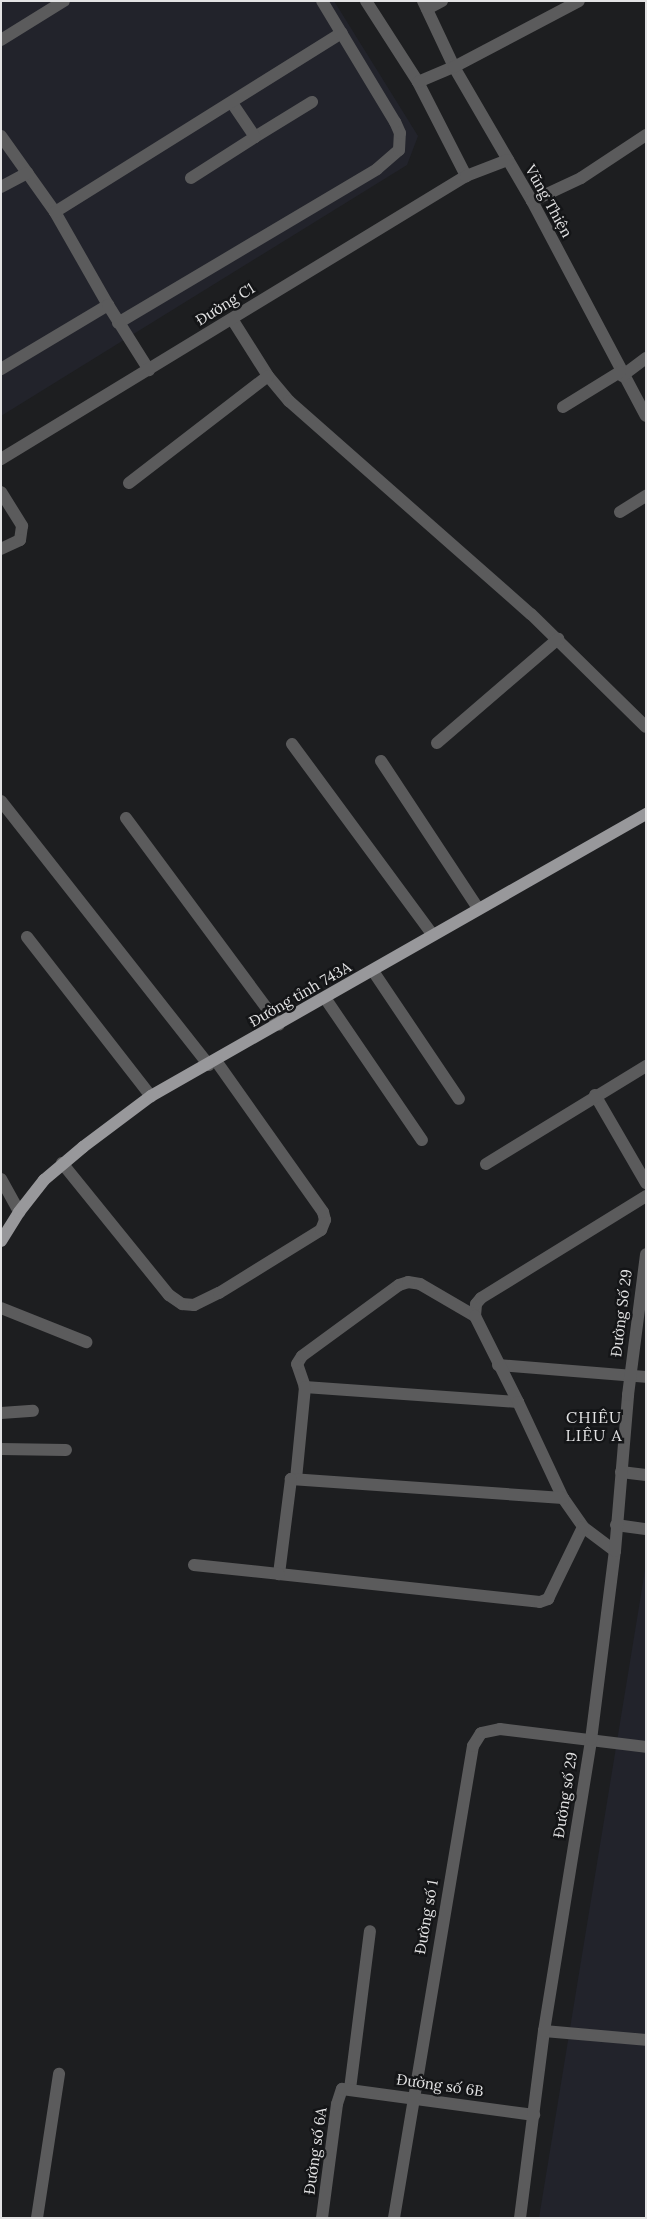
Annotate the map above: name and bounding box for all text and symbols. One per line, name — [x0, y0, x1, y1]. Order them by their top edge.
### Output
street label: Vũng Thiện — [522, 162, 576, 240]
street label: Đường C1 — [192, 279, 258, 329]
street label: Đường tỉnh 743A — [246, 957, 354, 1031]
street label: Đường Số 29 — [607, 1268, 635, 1358]
district label: CHIÊU LIÊU A — [565, 1407, 623, 1445]
street label: Đường số 29 — [549, 1751, 581, 1839]
street label: Đường số 1 — [411, 1878, 441, 1956]
street label: Đường số 6B — [395, 2070, 485, 2100]
street label: Đường số 6A — [300, 2106, 330, 2196]

